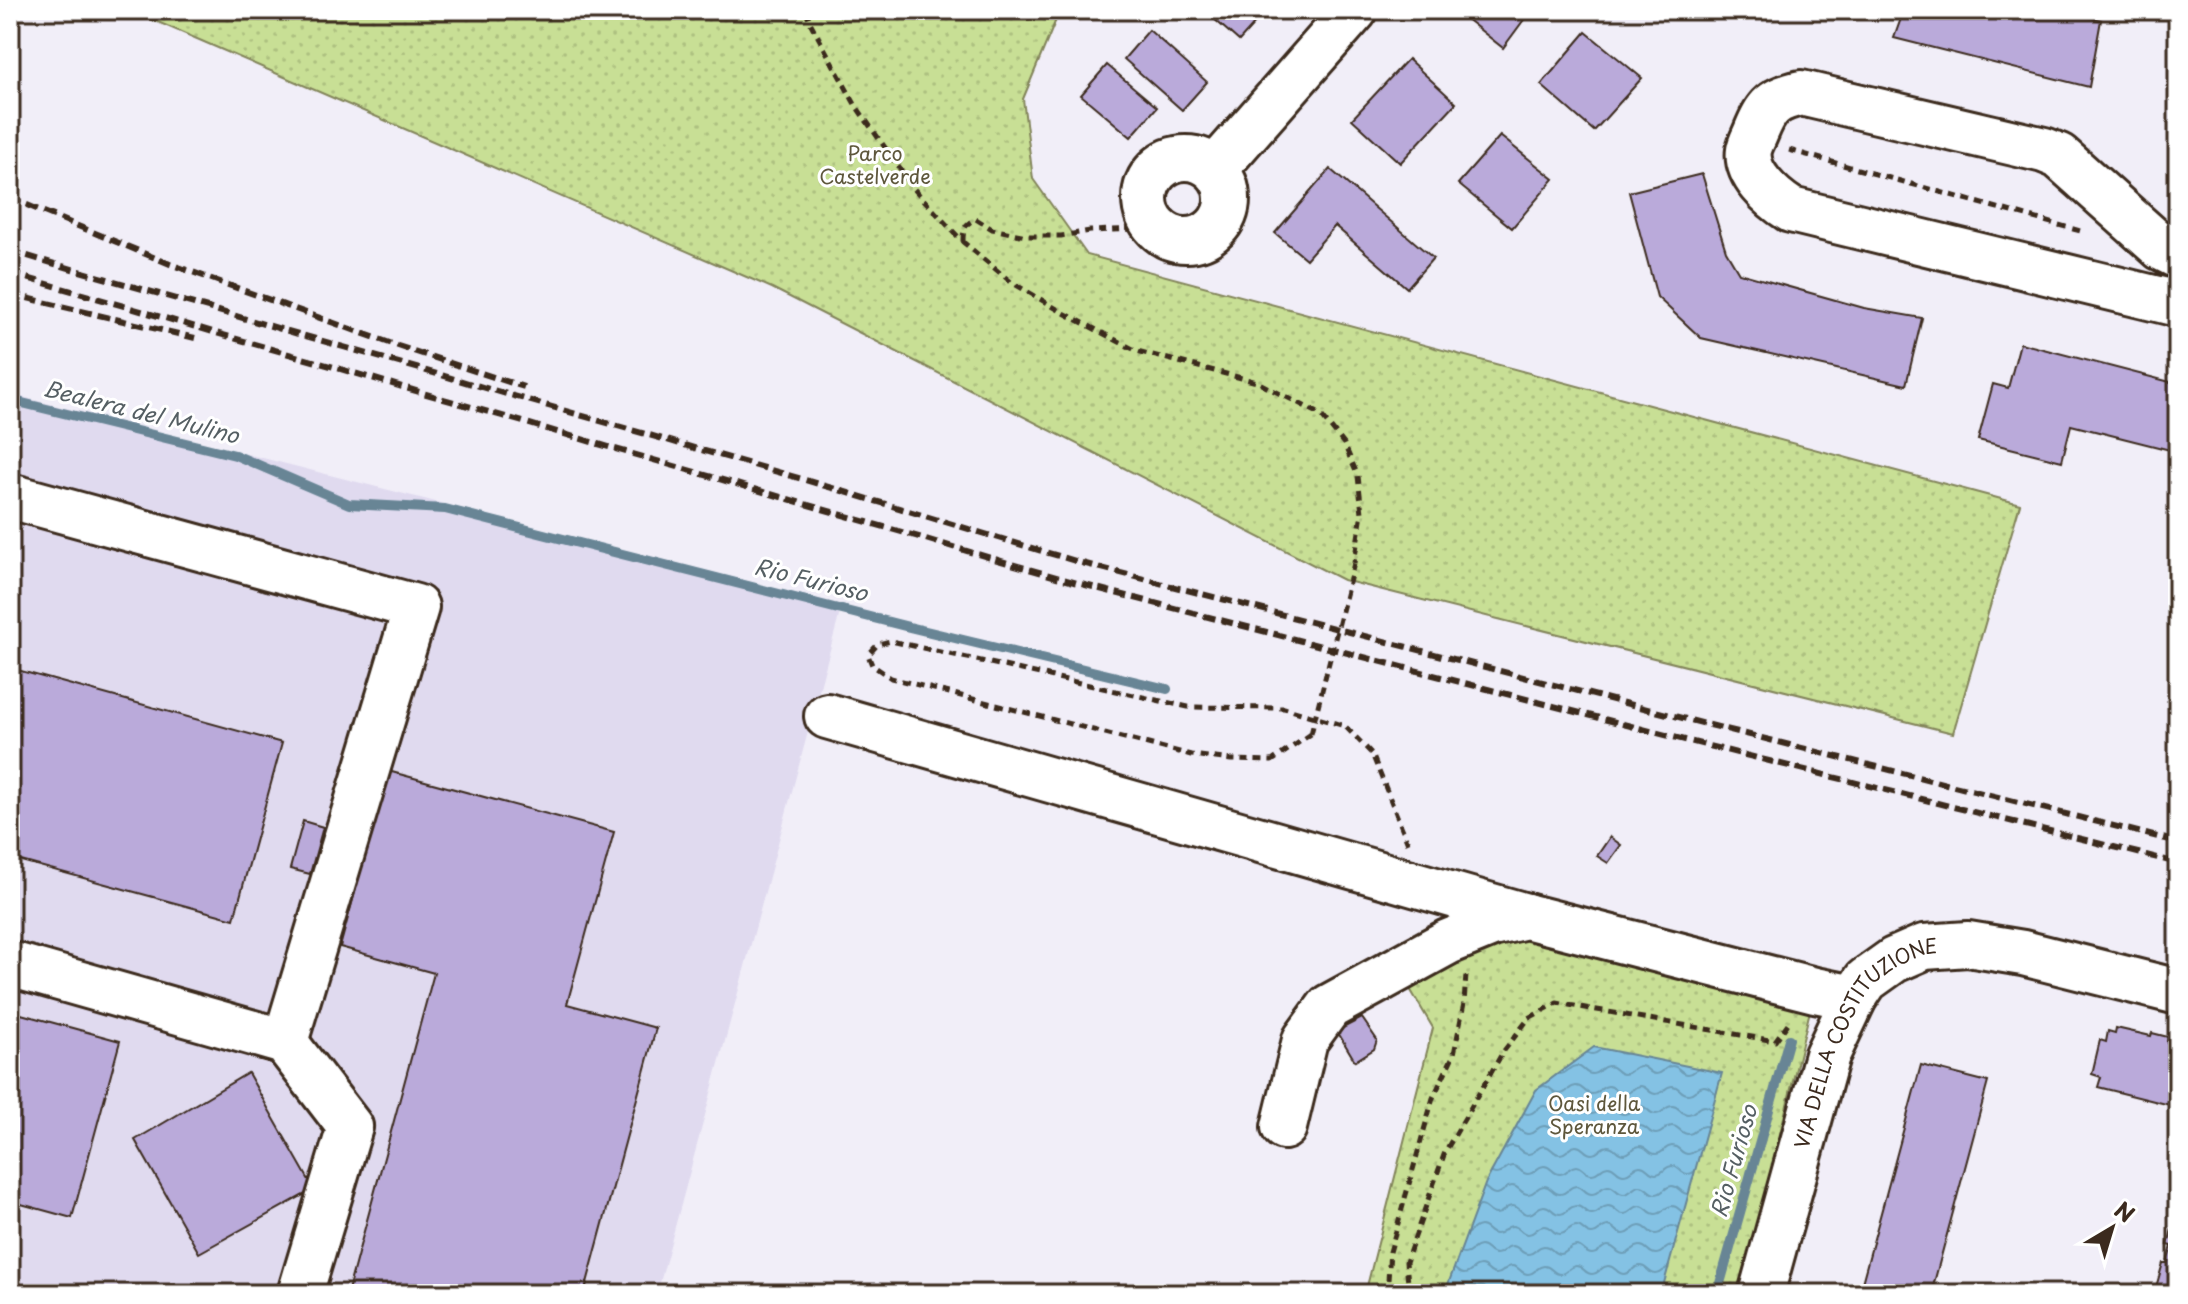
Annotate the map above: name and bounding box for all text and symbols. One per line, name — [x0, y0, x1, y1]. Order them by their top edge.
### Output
park label: Parco Castelverde — [819, 138, 931, 191]
water label: Bealera del Mulino — [40, 370, 243, 451]
water label: Rio Furioso — [751, 549, 873, 609]
street label: VIA DELLA COSTITUZIONE — [1786, 930, 1938, 1152]
park label: Oasi della Speranza — [1548, 1088, 1641, 1141]
water label: Rio Furioso — [1701, 1099, 1765, 1221]
north arrow — [2072, 1188, 2152, 1268]
text: N — [2108, 1193, 2142, 1229]

